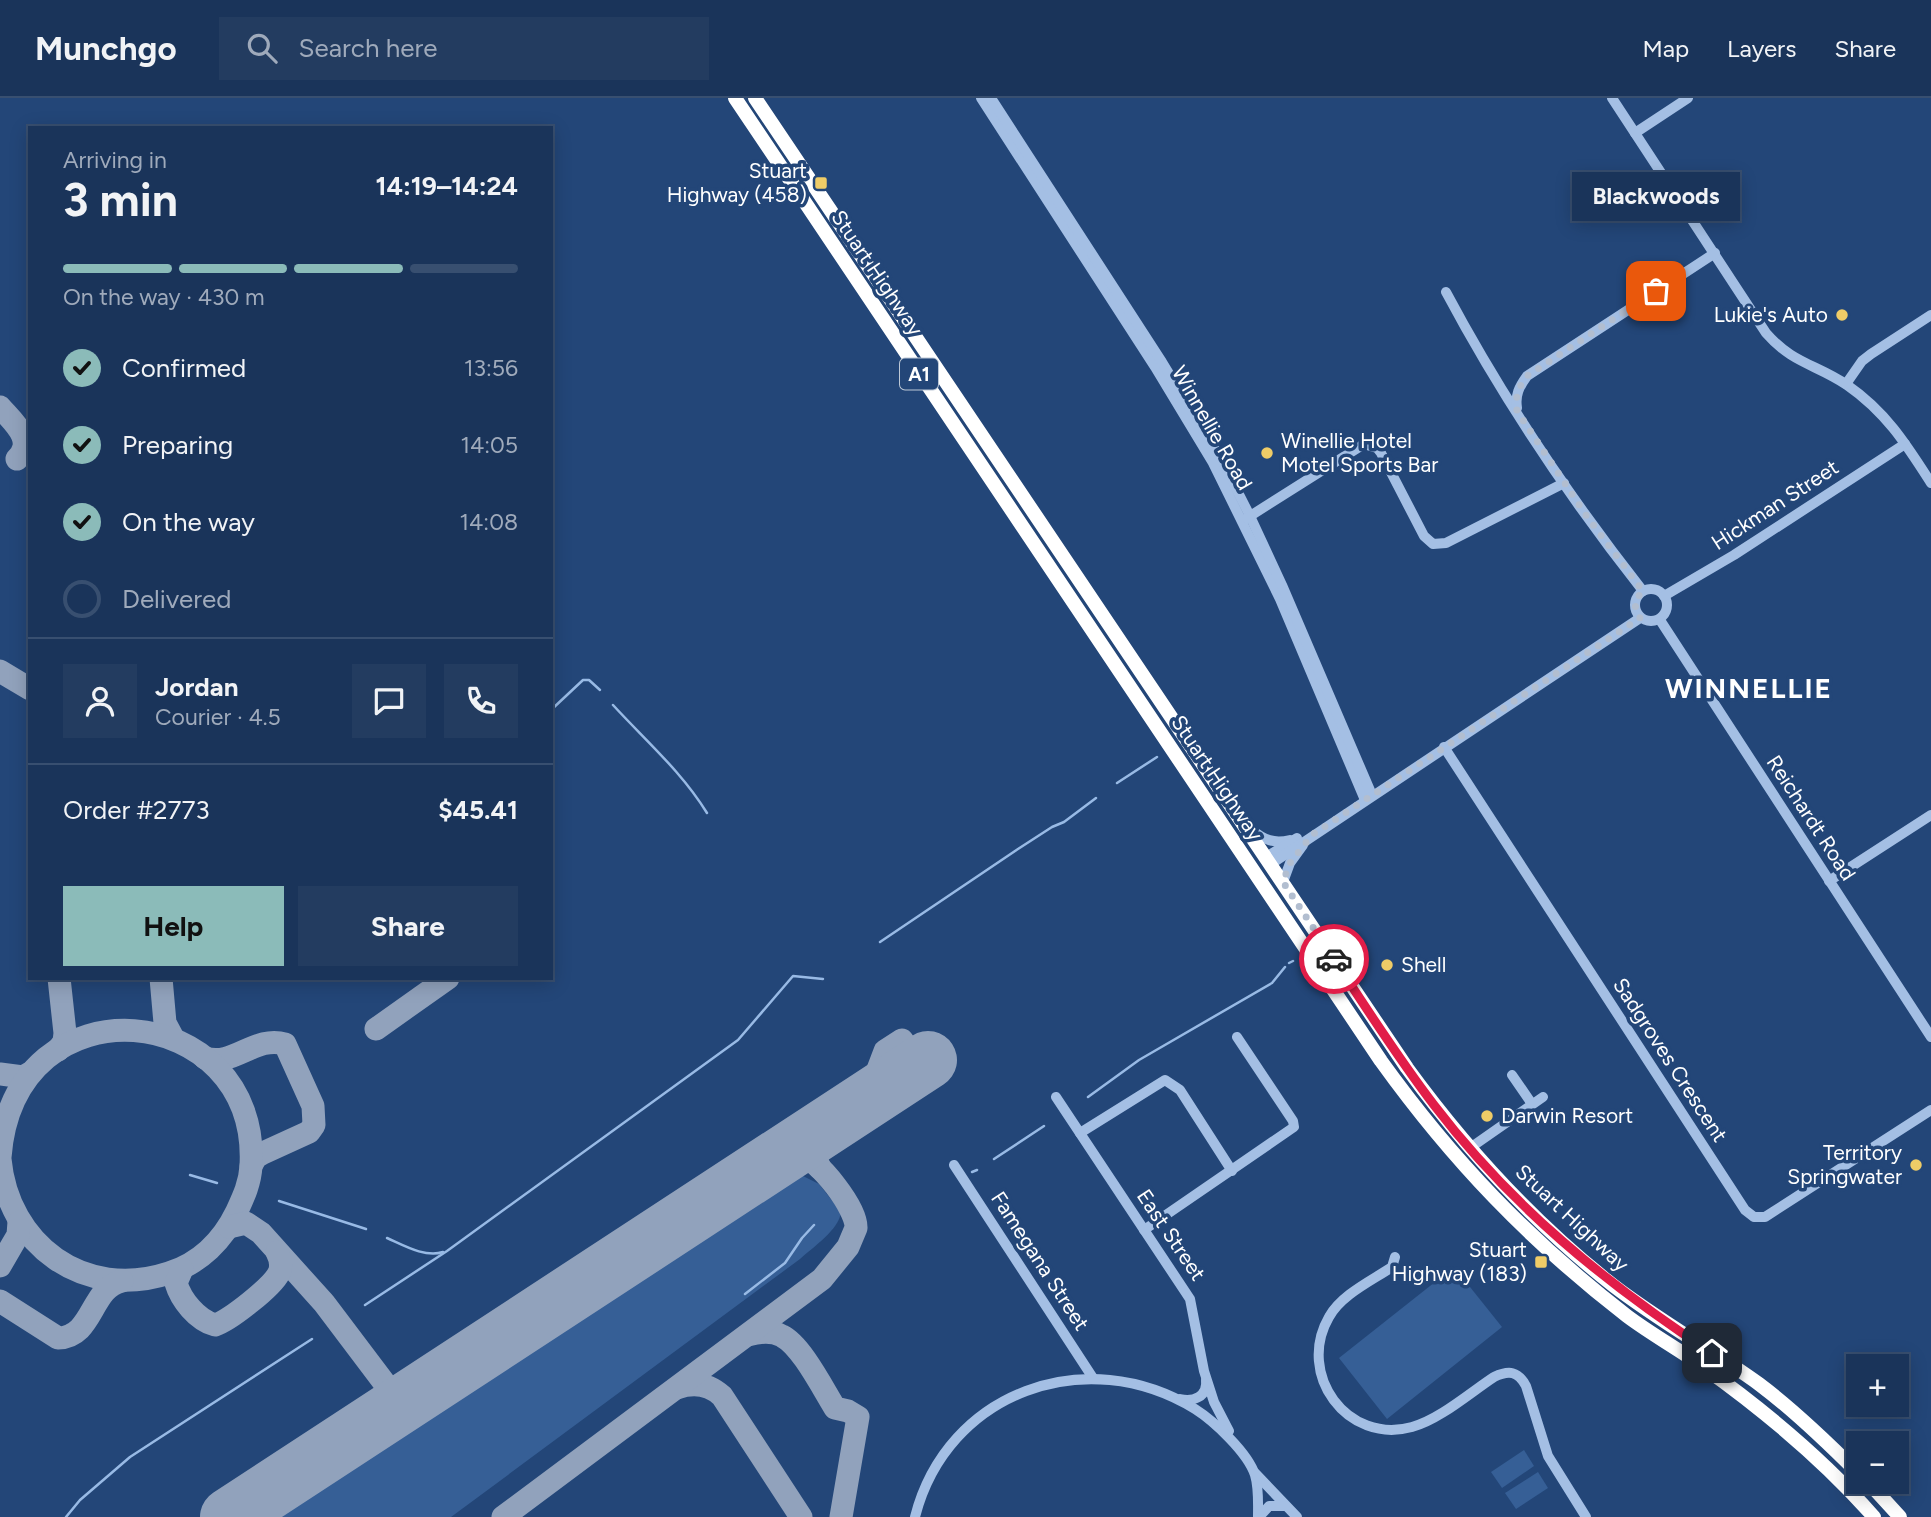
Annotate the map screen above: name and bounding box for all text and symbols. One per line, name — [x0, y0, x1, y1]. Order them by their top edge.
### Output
search box — [219, 17, 709, 80]
text: Munchgo — [35, 29, 177, 68]
icon: search — [243, 29, 281, 67]
text: Search here — [299, 32, 438, 64]
text: Map — [1642, 34, 1689, 63]
text: Layers — [1727, 34, 1796, 63]
text: Share — [1834, 34, 1896, 63]
text: Arriving in — [63, 146, 167, 174]
place label: Stuart Highway (458) — [667, 158, 807, 207]
text: 14:19–14:24 — [376, 170, 518, 202]
text: 3 min — [63, 172, 178, 228]
callout: Blackwoods — [1572, 172, 1740, 221]
marker: Stuart Highway (458) — [813, 175, 829, 191]
text: Blackwoods — [1593, 182, 1719, 210]
street label: Stuart Highway — [826, 205, 929, 340]
pin — [1626, 261, 1686, 321]
icon: bag — [1637, 272, 1675, 310]
text: On the way · 430 m — [63, 283, 265, 311]
place label: Lukie's Auto — [1714, 302, 1828, 327]
marker: Lukie's Auto — [1834, 307, 1850, 323]
icon: check — [63, 349, 101, 387]
text: Confirmed — [122, 352, 246, 384]
text: 13:56 — [464, 354, 518, 382]
road number: A1 — [900, 358, 938, 390]
street label: Winnellie Road — [1167, 361, 1258, 494]
icon: check — [63, 426, 101, 464]
place label: Winellie Hotel Motel Sports Bar — [1281, 428, 1438, 477]
text: Preparing — [122, 429, 233, 461]
text: 14:05 — [460, 431, 518, 459]
marker: Winellie Hotel Motel Sports Bar — [1259, 445, 1275, 461]
street label: Hickman Street — [1706, 454, 1843, 555]
icon: check — [63, 503, 101, 541]
text: On the way — [122, 506, 255, 538]
text: 14:08 — [460, 508, 518, 536]
text: Delivered — [122, 583, 231, 615]
button: person — [63, 664, 137, 738]
button: chat — [352, 664, 426, 738]
button: phone — [444, 664, 518, 738]
text: Jordan — [155, 671, 238, 703]
district label: WINNELLIE — [1665, 671, 1833, 705]
text: Courier · 4.5 — [155, 703, 281, 731]
street label: Stuart Highway — [1166, 710, 1269, 845]
street label: Reichardt Road — [1762, 750, 1861, 885]
text: Order #2773 — [63, 794, 210, 826]
text: $45.41 — [438, 794, 518, 826]
button: Help — [63, 886, 284, 966]
button: Share — [298, 886, 518, 966]
courier — [1299, 924, 1369, 994]
icon: car — [1315, 940, 1353, 978]
place label: Shell — [1401, 952, 1446, 977]
marker: Shell — [1379, 957, 1395, 973]
street label: Sadgroves Crescent — [1608, 973, 1733, 1146]
place label: Darwin Resort — [1501, 1103, 1633, 1128]
marker: Darwin Resort — [1479, 1108, 1495, 1124]
place label: Territory Springwater — [1787, 1140, 1902, 1189]
marker: Territory Springwater — [1908, 1157, 1924, 1173]
street label: Stuart Highway — [1510, 1159, 1634, 1277]
street label: East Street — [1132, 1184, 1211, 1285]
street label: Famegana Street — [986, 1186, 1095, 1335]
place label: Stuart Highway (183) — [1392, 1237, 1527, 1286]
marker: Stuart Highway (183) — [1533, 1254, 1549, 1270]
pin — [1682, 1323, 1742, 1383]
icon: home — [1693, 1334, 1731, 1372]
map controls — [1846, 1354, 1909, 1494]
button: + — [1846, 1354, 1909, 1417]
button: − — [1846, 1431, 1909, 1494]

